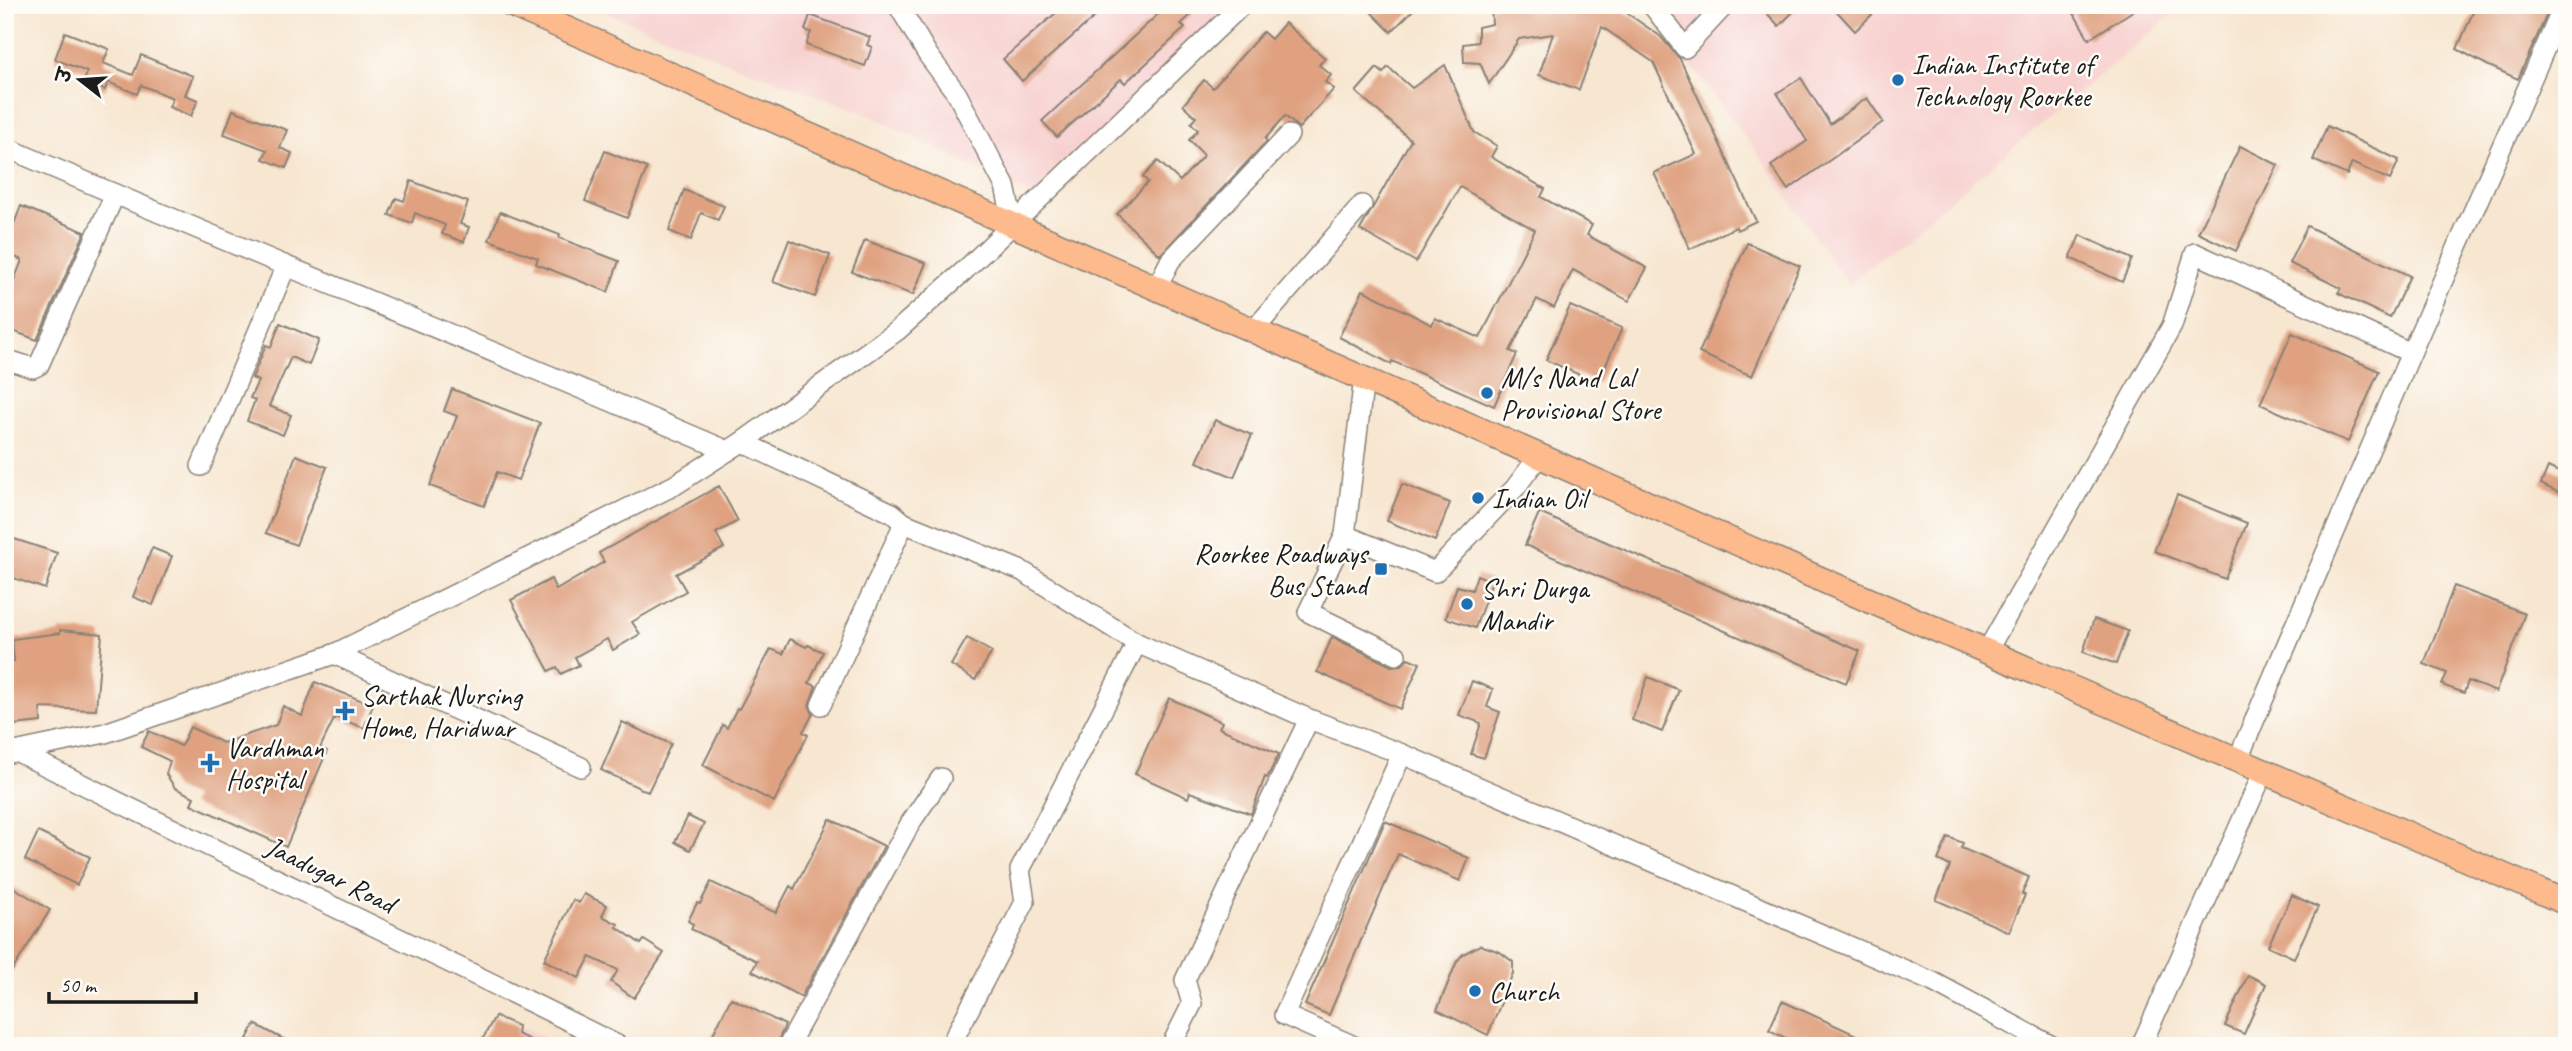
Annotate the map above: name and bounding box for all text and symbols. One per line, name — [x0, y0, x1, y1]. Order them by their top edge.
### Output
north arrow — [46, 46, 116, 116]
place label: Indian Institute of Technology Roorkee — [1912, 47, 2100, 114]
text: उ — [51, 64, 79, 87]
marker: Indian Institute of Technology Roorkee — [1890, 72, 1906, 88]
place label: M/s Nand Lal Provisional Store — [1501, 360, 1662, 427]
marker: M/s Nand Lal Provisional Store — [1479, 385, 1495, 401]
place label: Indian Oil — [1492, 481, 1591, 516]
marker: Indian Oil — [1470, 490, 1486, 506]
place label: Roorkee Roadways Bus Stand — [1194, 536, 1371, 603]
marker: Roorkee Roadways Bus Stand — [1373, 561, 1389, 577]
place label: Shri Durga Mandir — [1481, 571, 1591, 638]
marker: Shri Durga Mandir — [1459, 596, 1475, 612]
place label: Sarthak Nursing Home, Haridwar — [361, 678, 523, 745]
marker: Sarthak Nursing Home, Haridwar — [335, 701, 355, 721]
place label: Vardhman Hospital — [226, 730, 324, 797]
marker: Vardhman Hospital — [200, 753, 220, 773]
street label: Jaadugar Road — [259, 827, 405, 922]
scale bar — [49, 960, 196, 1004]
text: 50 m — [60, 972, 98, 998]
place label: Church — [1489, 974, 1561, 1009]
marker: Church — [1467, 983, 1483, 999]

